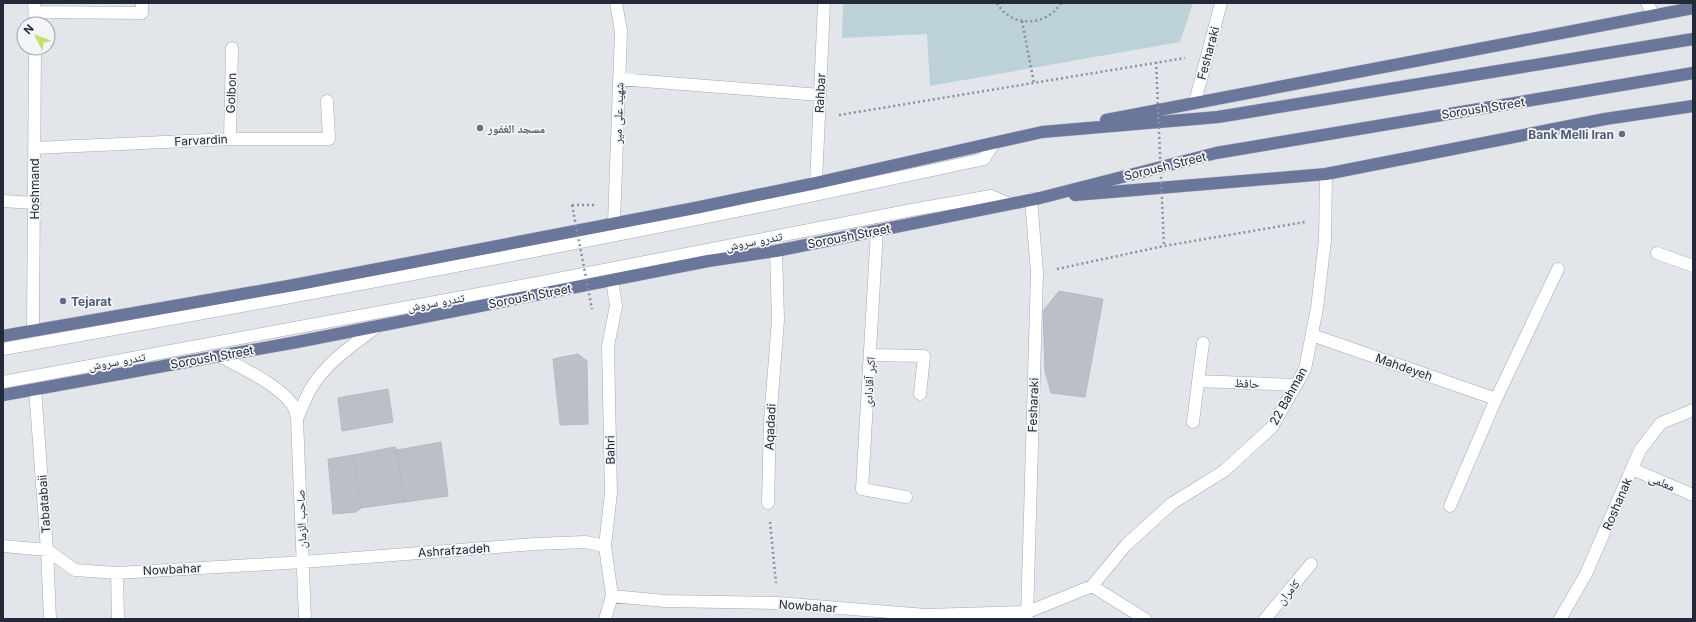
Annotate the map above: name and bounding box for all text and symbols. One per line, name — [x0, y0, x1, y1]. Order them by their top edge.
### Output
north arrow — [16, 16, 56, 56]
text: N — [21, 22, 37, 37]
street label: Fesharaki — [1194, 25, 1222, 81]
street label: Golbon — [223, 72, 239, 114]
street label: Rahbar — [811, 72, 829, 113]
street label: شهید علی میر — [609, 82, 627, 145]
street label: Soroush Street — [1440, 94, 1526, 122]
place label: مسجد الغفور — [487, 121, 546, 136]
marker: مسجد الغفور — [475, 123, 485, 133]
place label: Bank Melli Iran — [1528, 127, 1614, 142]
marker: Bank Melli Iran — [1617, 129, 1627, 139]
street label: Farvardin — [174, 131, 228, 149]
street label: Soroush Street — [1122, 149, 1208, 183]
street label: Hoshmand — [27, 158, 42, 220]
street label: Soroush Street — [806, 221, 892, 251]
street label: تندرو سروش — [724, 228, 784, 254]
street label: Soroush Street — [487, 281, 573, 311]
street label: تندرو سروش — [406, 290, 466, 314]
place label: Tejarat — [71, 294, 112, 309]
marker: Tejarat — [58, 296, 68, 306]
street label: Soroush Street — [169, 342, 255, 372]
street label: تندرو سروش — [87, 349, 147, 373]
street label: Mahdeyeh — [1373, 350, 1435, 384]
street label: اکبر آقادادی — [860, 356, 879, 408]
street label: 22 Bahman — [1266, 364, 1310, 428]
street label: حافظ — [1234, 375, 1260, 391]
street label: Fesharaki — [1025, 377, 1041, 433]
street label: Aqadadi — [761, 403, 779, 451]
street label: Bahri — [602, 435, 618, 465]
street label: معلمی — [1647, 470, 1677, 494]
street label: Tabatabaii — [34, 474, 54, 534]
street label: Roshanak — [1599, 475, 1635, 532]
street label: صاحب الزمان — [292, 489, 310, 549]
street label: Ashrafzadeh — [417, 540, 491, 560]
street label: Nowbahar — [142, 560, 202, 578]
street label: کامران — [1273, 576, 1303, 608]
street label: Nowbahar — [778, 596, 838, 616]

